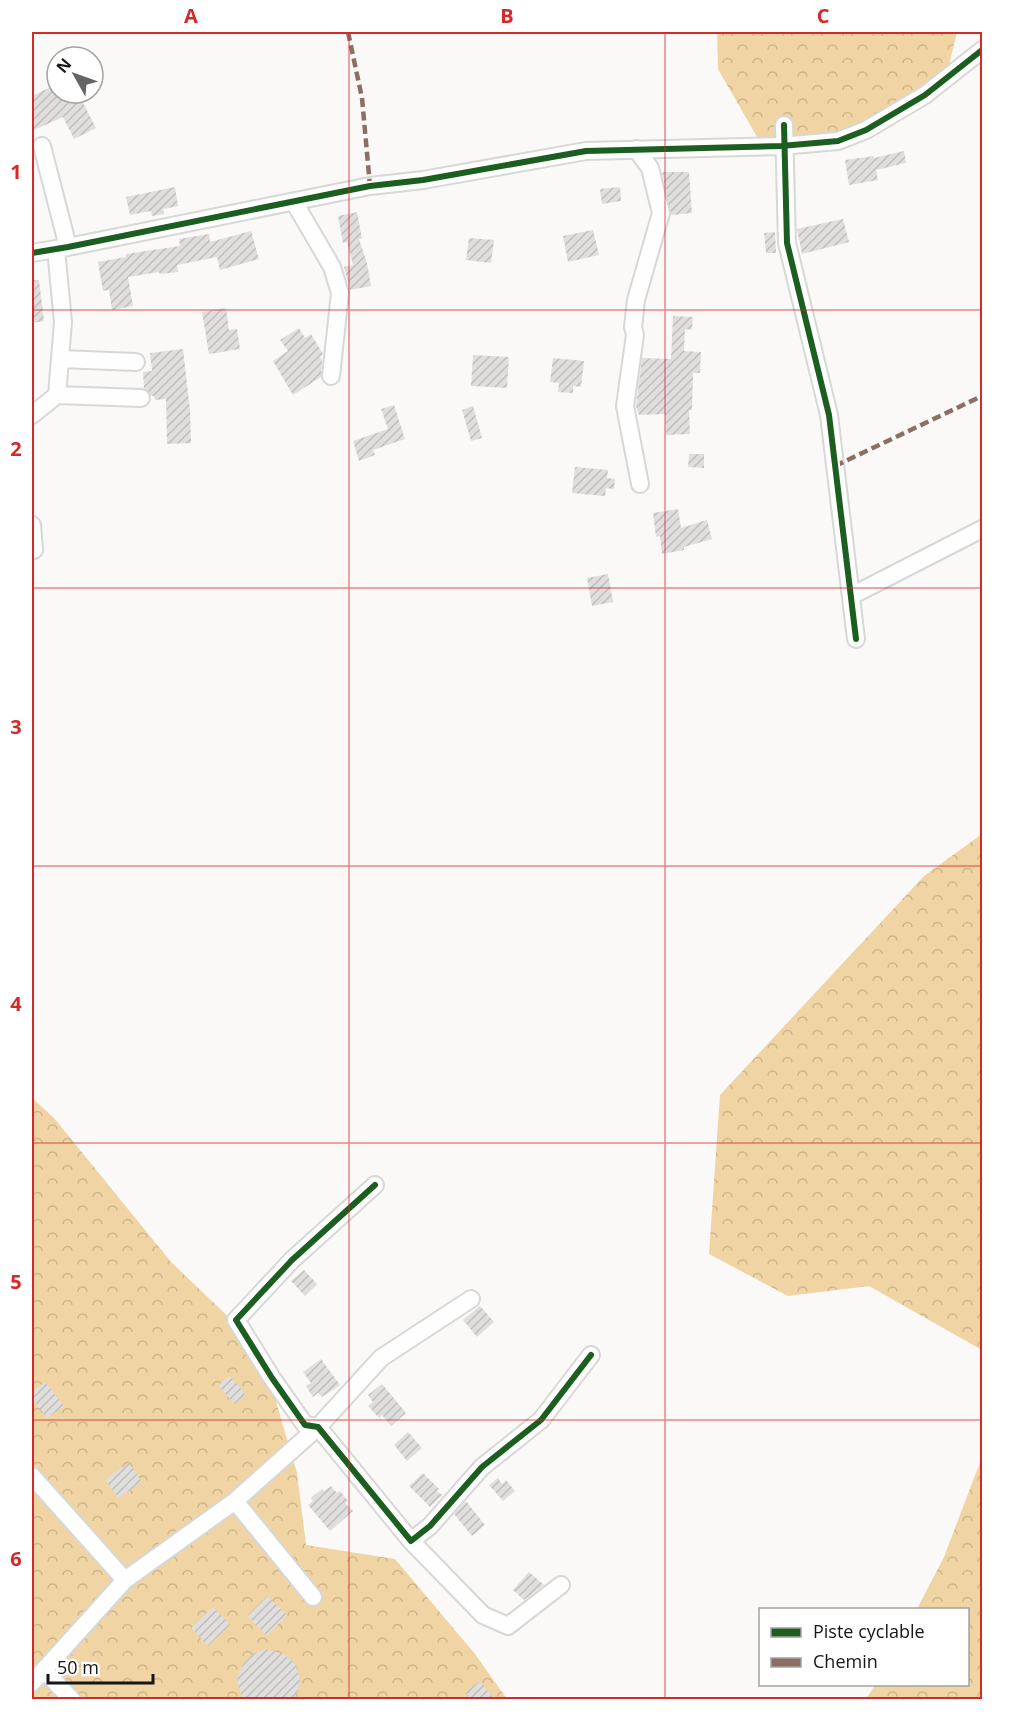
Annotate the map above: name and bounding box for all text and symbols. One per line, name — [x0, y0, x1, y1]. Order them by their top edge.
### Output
text: A — [184, 2, 198, 29]
text: B — [500, 2, 514, 29]
text: C — [817, 2, 830, 29]
north arrow — [45, 45, 105, 105]
text: N — [51, 53, 76, 77]
text: 1 — [10, 158, 22, 185]
text: 2 — [10, 435, 22, 462]
text: 3 — [10, 713, 22, 740]
text: 4 — [10, 990, 22, 1017]
text: 5 — [10, 1268, 22, 1295]
text: 6 — [10, 1545, 22, 1572]
legend — [759, 1608, 969, 1686]
text: Piste cyclable — [813, 1619, 925, 1643]
scale bar — [48, 1647, 153, 1685]
text: Chemin — [813, 1649, 878, 1673]
text: 50 m — [57, 1655, 99, 1679]

